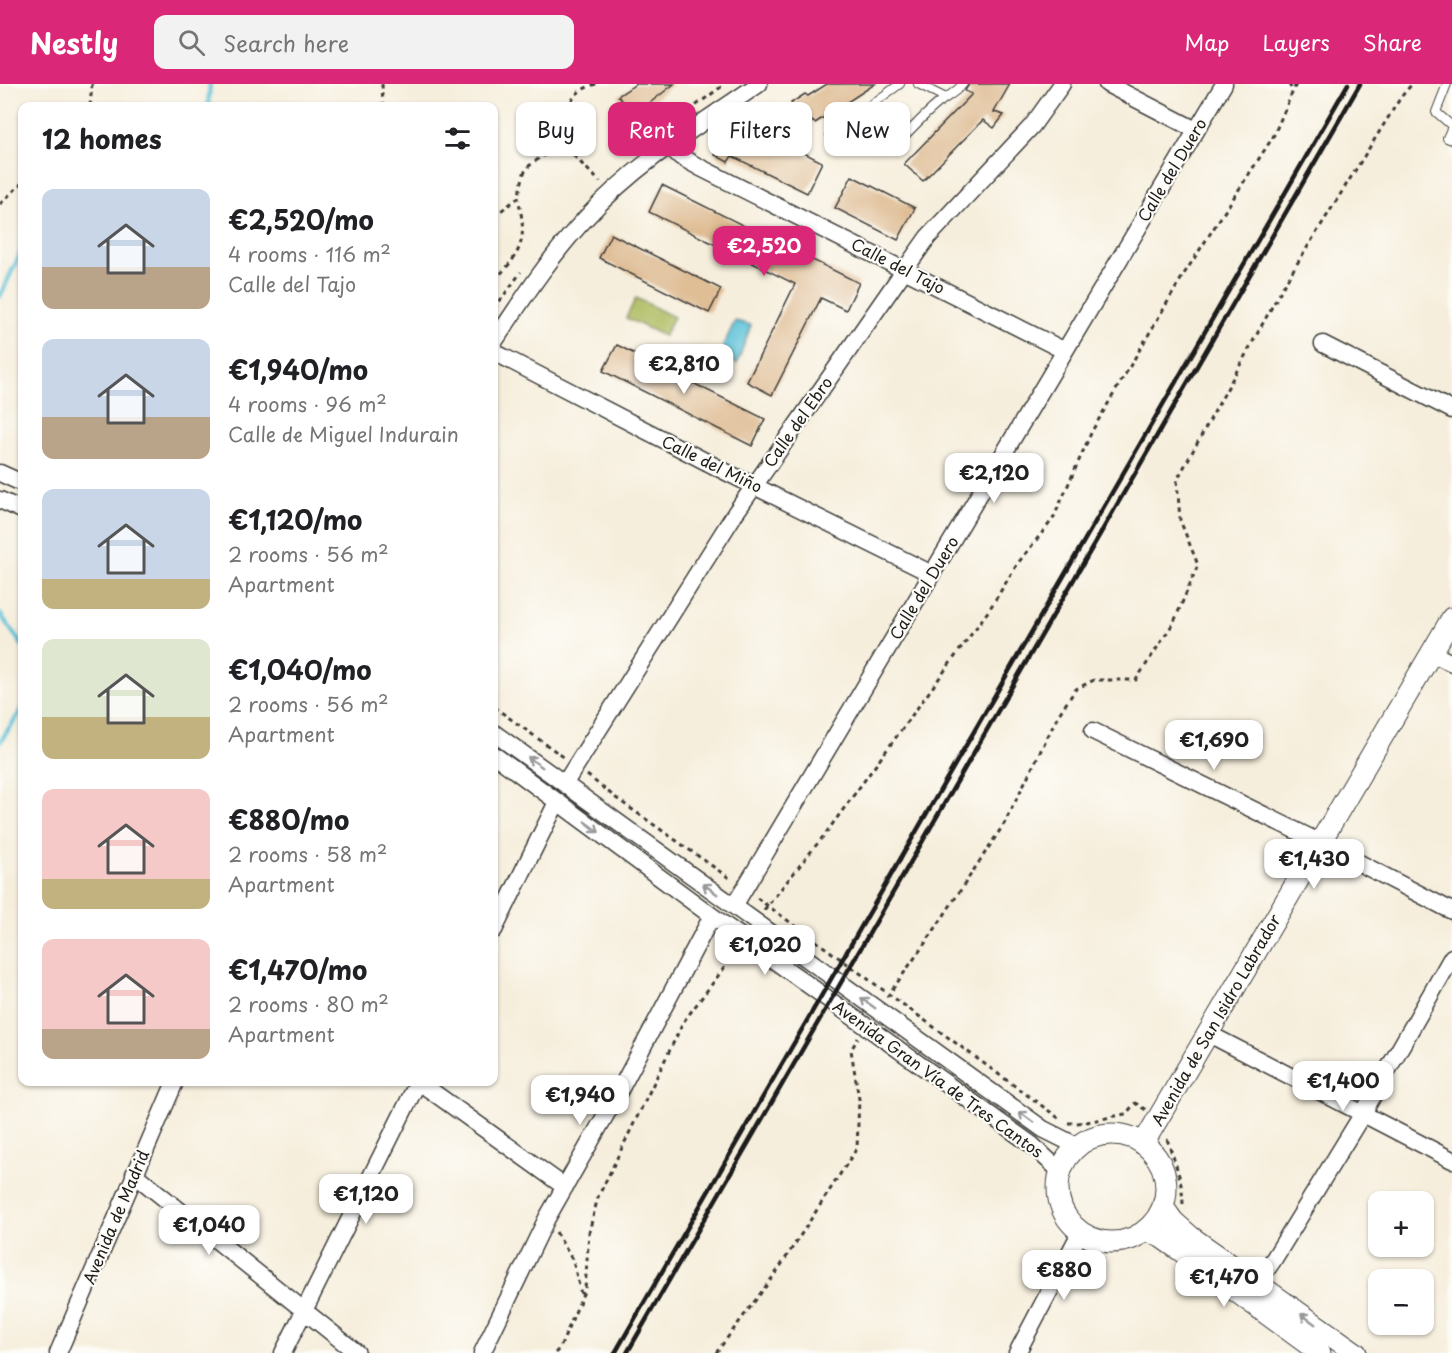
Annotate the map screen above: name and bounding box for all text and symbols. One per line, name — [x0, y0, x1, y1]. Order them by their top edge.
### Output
search box — [154, 15, 574, 69]
text: Nestly — [30, 21, 118, 64]
icon: search — [175, 26, 208, 59]
text: Search here — [223, 26, 349, 59]
text: Map — [1185, 26, 1229, 58]
text: Layers — [1262, 26, 1330, 58]
text: Share — [1363, 26, 1422, 58]
chip: Buy — [516, 102, 596, 156]
chip: Rent — [608, 102, 696, 156]
chip: Filters — [708, 102, 812, 156]
chip: New — [824, 102, 910, 156]
street label: Calle del Duero — [1131, 113, 1212, 226]
text: 12 homes — [42, 119, 162, 158]
icon: filters — [441, 122, 474, 155]
text: €2,520/mo — [228, 200, 374, 239]
icon: home — [90, 213, 162, 285]
pin: €2,520 — [715, 226, 813, 277]
text: €2,520 — [727, 230, 801, 260]
street label: Calle del Tajo — [847, 231, 950, 299]
text: 4 rooms · 116 m² — [228, 239, 391, 269]
text: Calle del Tajo — [228, 269, 356, 299]
pin: €2,810 — [635, 344, 733, 395]
text: €2,810 — [648, 348, 720, 378]
text: €1,940/mo — [228, 350, 368, 389]
icon: home — [90, 363, 162, 435]
street label: Calle del Ebro — [757, 371, 837, 472]
text: 4 rooms · 96 m² — [228, 389, 387, 419]
text: Calle de Miguel Indurain — [228, 419, 459, 449]
street label: Calle del Miño — [658, 428, 767, 498]
pin: €2,120 — [945, 453, 1043, 504]
text: €2,120 — [959, 457, 1029, 487]
text: €1,120/mo — [228, 500, 362, 539]
icon: home — [90, 513, 162, 585]
street label: Calle del Duero — [883, 531, 964, 644]
text: 2 rooms · 56 m² — [228, 539, 389, 569]
text: Apartment — [228, 569, 335, 599]
text: €1,040/mo — [228, 650, 371, 689]
icon: home — [90, 663, 162, 735]
text: 2 rooms · 56 m² — [228, 689, 389, 719]
text: Apartment — [228, 719, 335, 749]
pin: €1,690 — [1165, 720, 1263, 771]
text: €1,690 — [1179, 724, 1249, 754]
one-way arrow — [528, 756, 544, 768]
text: €880/mo — [228, 800, 349, 839]
icon: home — [90, 813, 162, 885]
one-way arrow — [584, 820, 600, 833]
text: 2 rooms · 58 m² — [228, 839, 387, 869]
pin: €1,430 — [1265, 839, 1363, 890]
text: €1,430 — [1278, 843, 1350, 873]
text: Apartment — [228, 869, 335, 899]
one-way arrow — [703, 883, 719, 895]
street label: Avenida de San Isidro Labrador — [1145, 909, 1286, 1130]
pin: €1,020 — [716, 925, 814, 976]
text: €1,020 — [729, 929, 801, 959]
text: €1,470/mo — [228, 950, 367, 989]
icon: home — [90, 963, 162, 1035]
text: 2 rooms · 80 m² — [228, 989, 389, 1019]
street label: Avenida Gran Vía de Tres Cantos — [829, 994, 1049, 1163]
one-way arrow — [860, 997, 876, 1010]
text: Apartment — [228, 1019, 335, 1049]
pin: €1,400 — [1294, 1061, 1392, 1112]
text: €1,400 — [1306, 1065, 1380, 1095]
pin: €1,940 — [531, 1075, 629, 1126]
text: €1,940 — [545, 1079, 615, 1109]
one-way arrow — [1019, 1111, 1035, 1123]
street label: Avenida de Madrid — [76, 1146, 154, 1288]
pin: €1,120 — [317, 1174, 415, 1225]
text: €1,120 — [333, 1178, 399, 1208]
map controls — [1368, 1191, 1434, 1335]
button: + — [1368, 1191, 1434, 1257]
pin: €1,040 — [160, 1205, 258, 1256]
text: €1,040 — [173, 1209, 245, 1239]
pin: €880 — [1028, 1250, 1100, 1301]
text: €880 — [1036, 1254, 1092, 1284]
pin: €1,470 — [1175, 1257, 1273, 1308]
text: €1,470 — [1189, 1261, 1259, 1291]
button: − — [1368, 1269, 1434, 1335]
one-way arrow — [1301, 1313, 1317, 1325]

